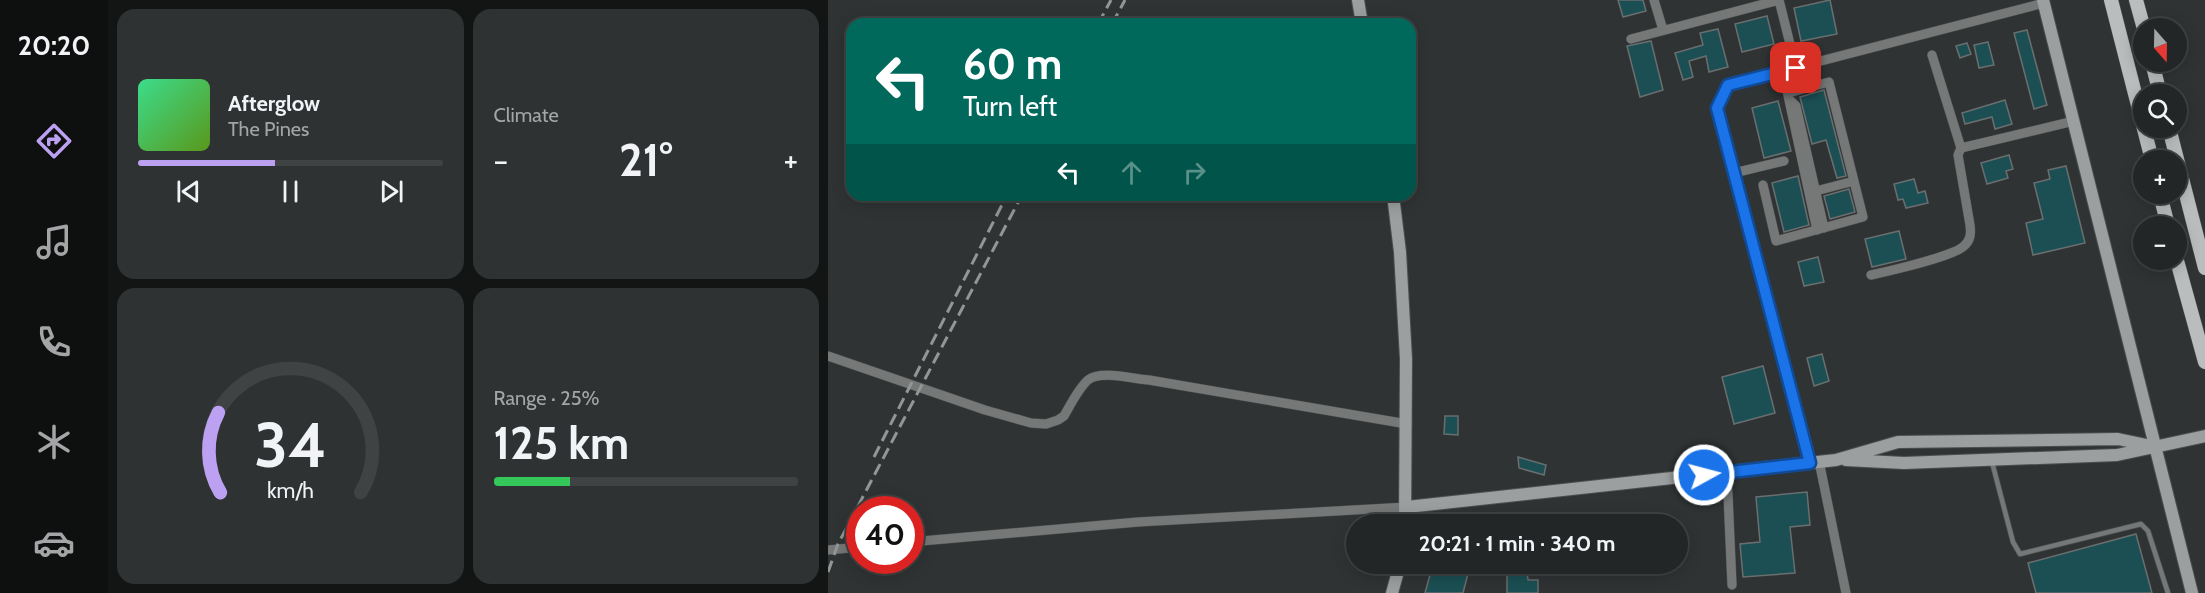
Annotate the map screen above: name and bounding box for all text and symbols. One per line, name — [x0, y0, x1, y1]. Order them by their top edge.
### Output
north arrow — [2133, 18, 2187, 72]
map controls — [2133, 18, 2187, 270]
text: 20:20 — [18, 29, 90, 62]
text: 60 m — [963, 38, 1062, 90]
icon: left — [864, 42, 942, 120]
pin — [1770, 42, 1821, 93]
icon: arrive — [1779, 51, 1812, 84]
button: search — [2133, 84, 2187, 138]
text: Afterglow — [228, 90, 320, 117]
text: Turn left — [963, 90, 1057, 123]
text: Climate — [494, 103, 559, 127]
text: The Pines — [228, 117, 309, 141]
icon: directions — [33, 120, 75, 162]
text: 21° — [619, 133, 672, 187]
text: − — [494, 140, 508, 180]
text: + — [783, 140, 798, 180]
button: + — [2133, 150, 2187, 204]
icon: left — [1052, 156, 1085, 189]
icon: ahead — [1115, 156, 1148, 189]
icon: right — [1178, 156, 1211, 189]
icon: previous — [172, 175, 205, 208]
icon: pause — [274, 175, 307, 208]
icon: next — [375, 175, 408, 208]
button: − — [2133, 216, 2187, 270]
icon: music — [33, 221, 75, 263]
icon: phone — [33, 321, 75, 363]
text: Range · 25% — [494, 386, 599, 410]
text: 34 — [254, 407, 326, 483]
text: 125 km — [494, 416, 629, 470]
icon: climate — [33, 421, 75, 463]
position arrow — [1672, 443, 1736, 507]
text: km/h — [267, 477, 314, 503]
speed limit sign: 40 — [846, 496, 924, 574]
icon: car — [33, 522, 75, 564]
text: 20:21 · 1 min · 340 m — [1419, 530, 1615, 557]

